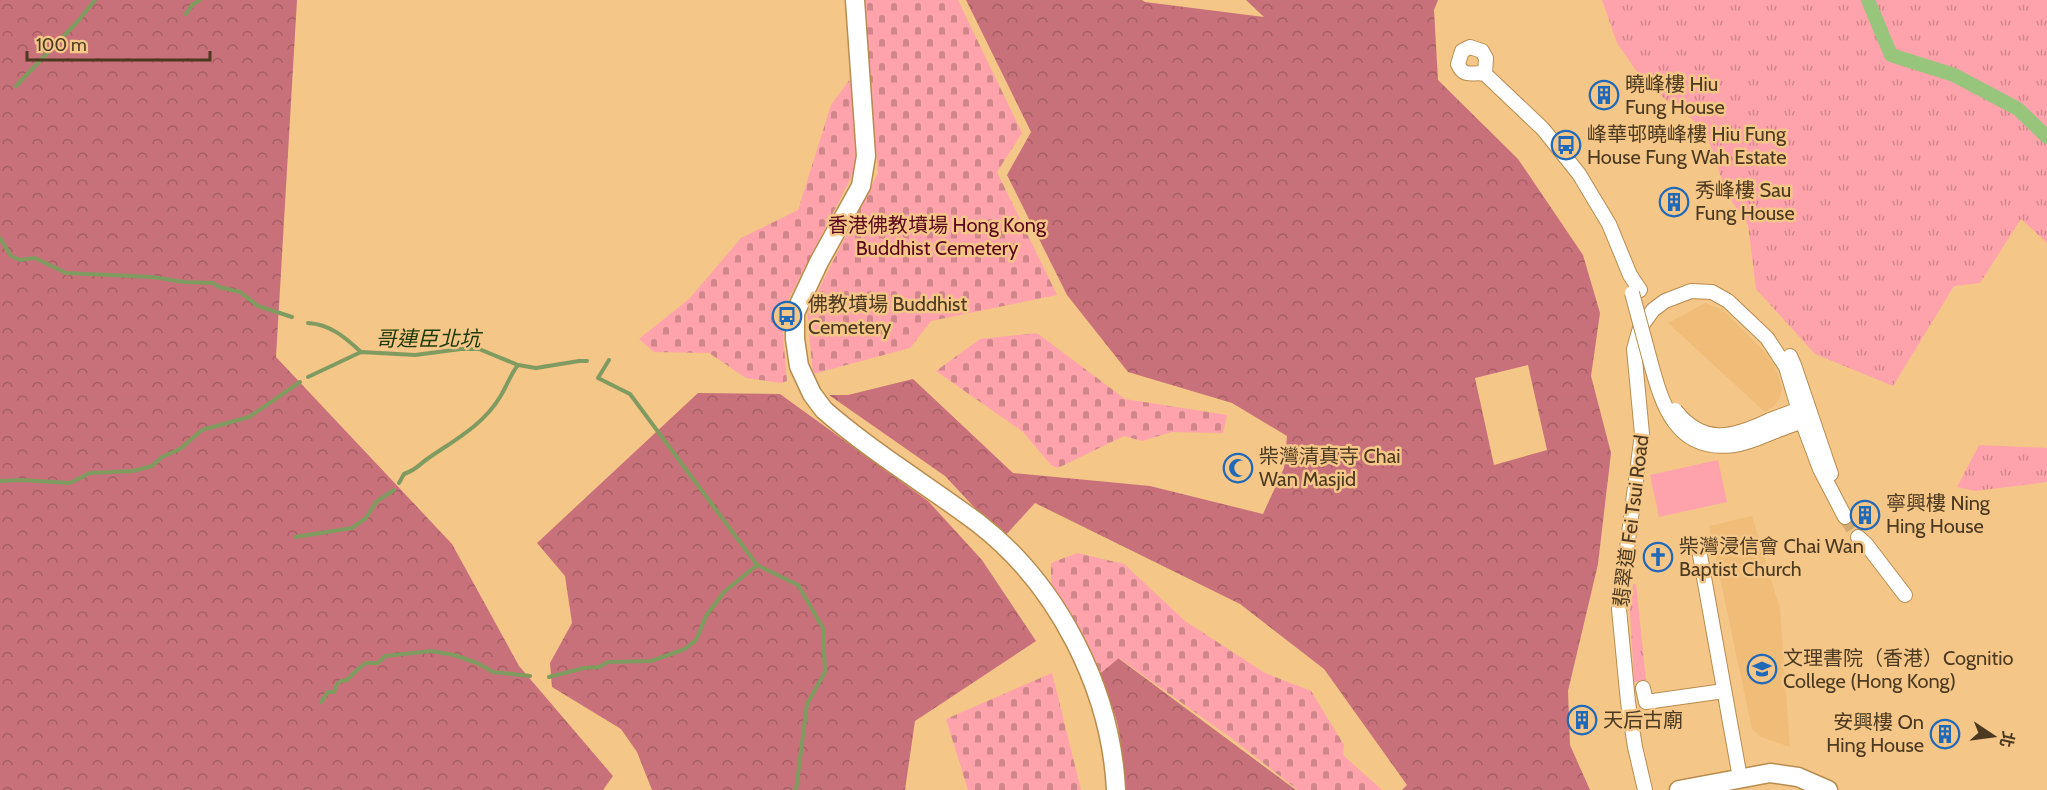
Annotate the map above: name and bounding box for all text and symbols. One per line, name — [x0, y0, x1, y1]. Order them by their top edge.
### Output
scale bar — [27, 24, 210, 62]
text: 100 m — [36, 34, 87, 56]
place label: 曉峰樓 Hiu Fung House — [1625, 72, 1725, 119]
building icon: 曉峰樓 Hiu Fung House — [1588, 79, 1620, 111]
place label: 峰華邨曉峰樓 Hiu Fung House Fung Wah Estate — [1587, 122, 1787, 169]
bus stop icon: 峰華邨曉峰樓 Hiu Fung House Fung Wah Estate — [1550, 129, 1582, 161]
place label: 秀峰樓 Sau Fung House — [1695, 178, 1795, 225]
building icon: 秀峰樓 Sau Fung House — [1658, 186, 1690, 218]
park label: 香港佛教墳場 Hong Kong Buddhist Cemetery — [828, 213, 1047, 260]
place label: 佛教墳場 Buddhist Cemetery — [808, 292, 967, 339]
bus stop icon: 佛教墳場 Buddhist Cemetery — [771, 300, 803, 332]
water label: 哥連臣北坑 — [376, 326, 483, 351]
street label: 翡翠道 Fei Tsui Road — [1609, 433, 1653, 609]
place label: 柴灣清真寺 Chai Wan Masjid — [1259, 444, 1401, 491]
mosque icon: 柴灣清真寺 Chai Wan Masjid — [1222, 452, 1254, 484]
place label: 寧興樓 Ning Hing House — [1886, 491, 1991, 538]
building icon: 寧興樓 Ning Hing House — [1849, 499, 1881, 531]
place label: 柴灣浸信會 Chai Wan Baptist Church — [1679, 534, 1864, 581]
church icon: 柴灣浸信會 Chai Wan Baptist Church — [1642, 541, 1674, 573]
place label: 文理書院（香港）Cognitio College (Hong Kong) — [1783, 646, 2013, 693]
school or university icon: 文理書院（香港）Cognitio College (Hong Kong) — [1746, 653, 1778, 685]
building icon: 天后古廟 — [1566, 704, 1598, 736]
north arrow — [1963, 706, 2023, 766]
place label: 天后古廟 — [1603, 708, 1683, 732]
place label: 安興樓 On Hing House — [1826, 710, 1924, 757]
building icon: 安興樓 On Hing House — [1929, 718, 1961, 750]
text: 北 — [1996, 729, 2018, 749]

